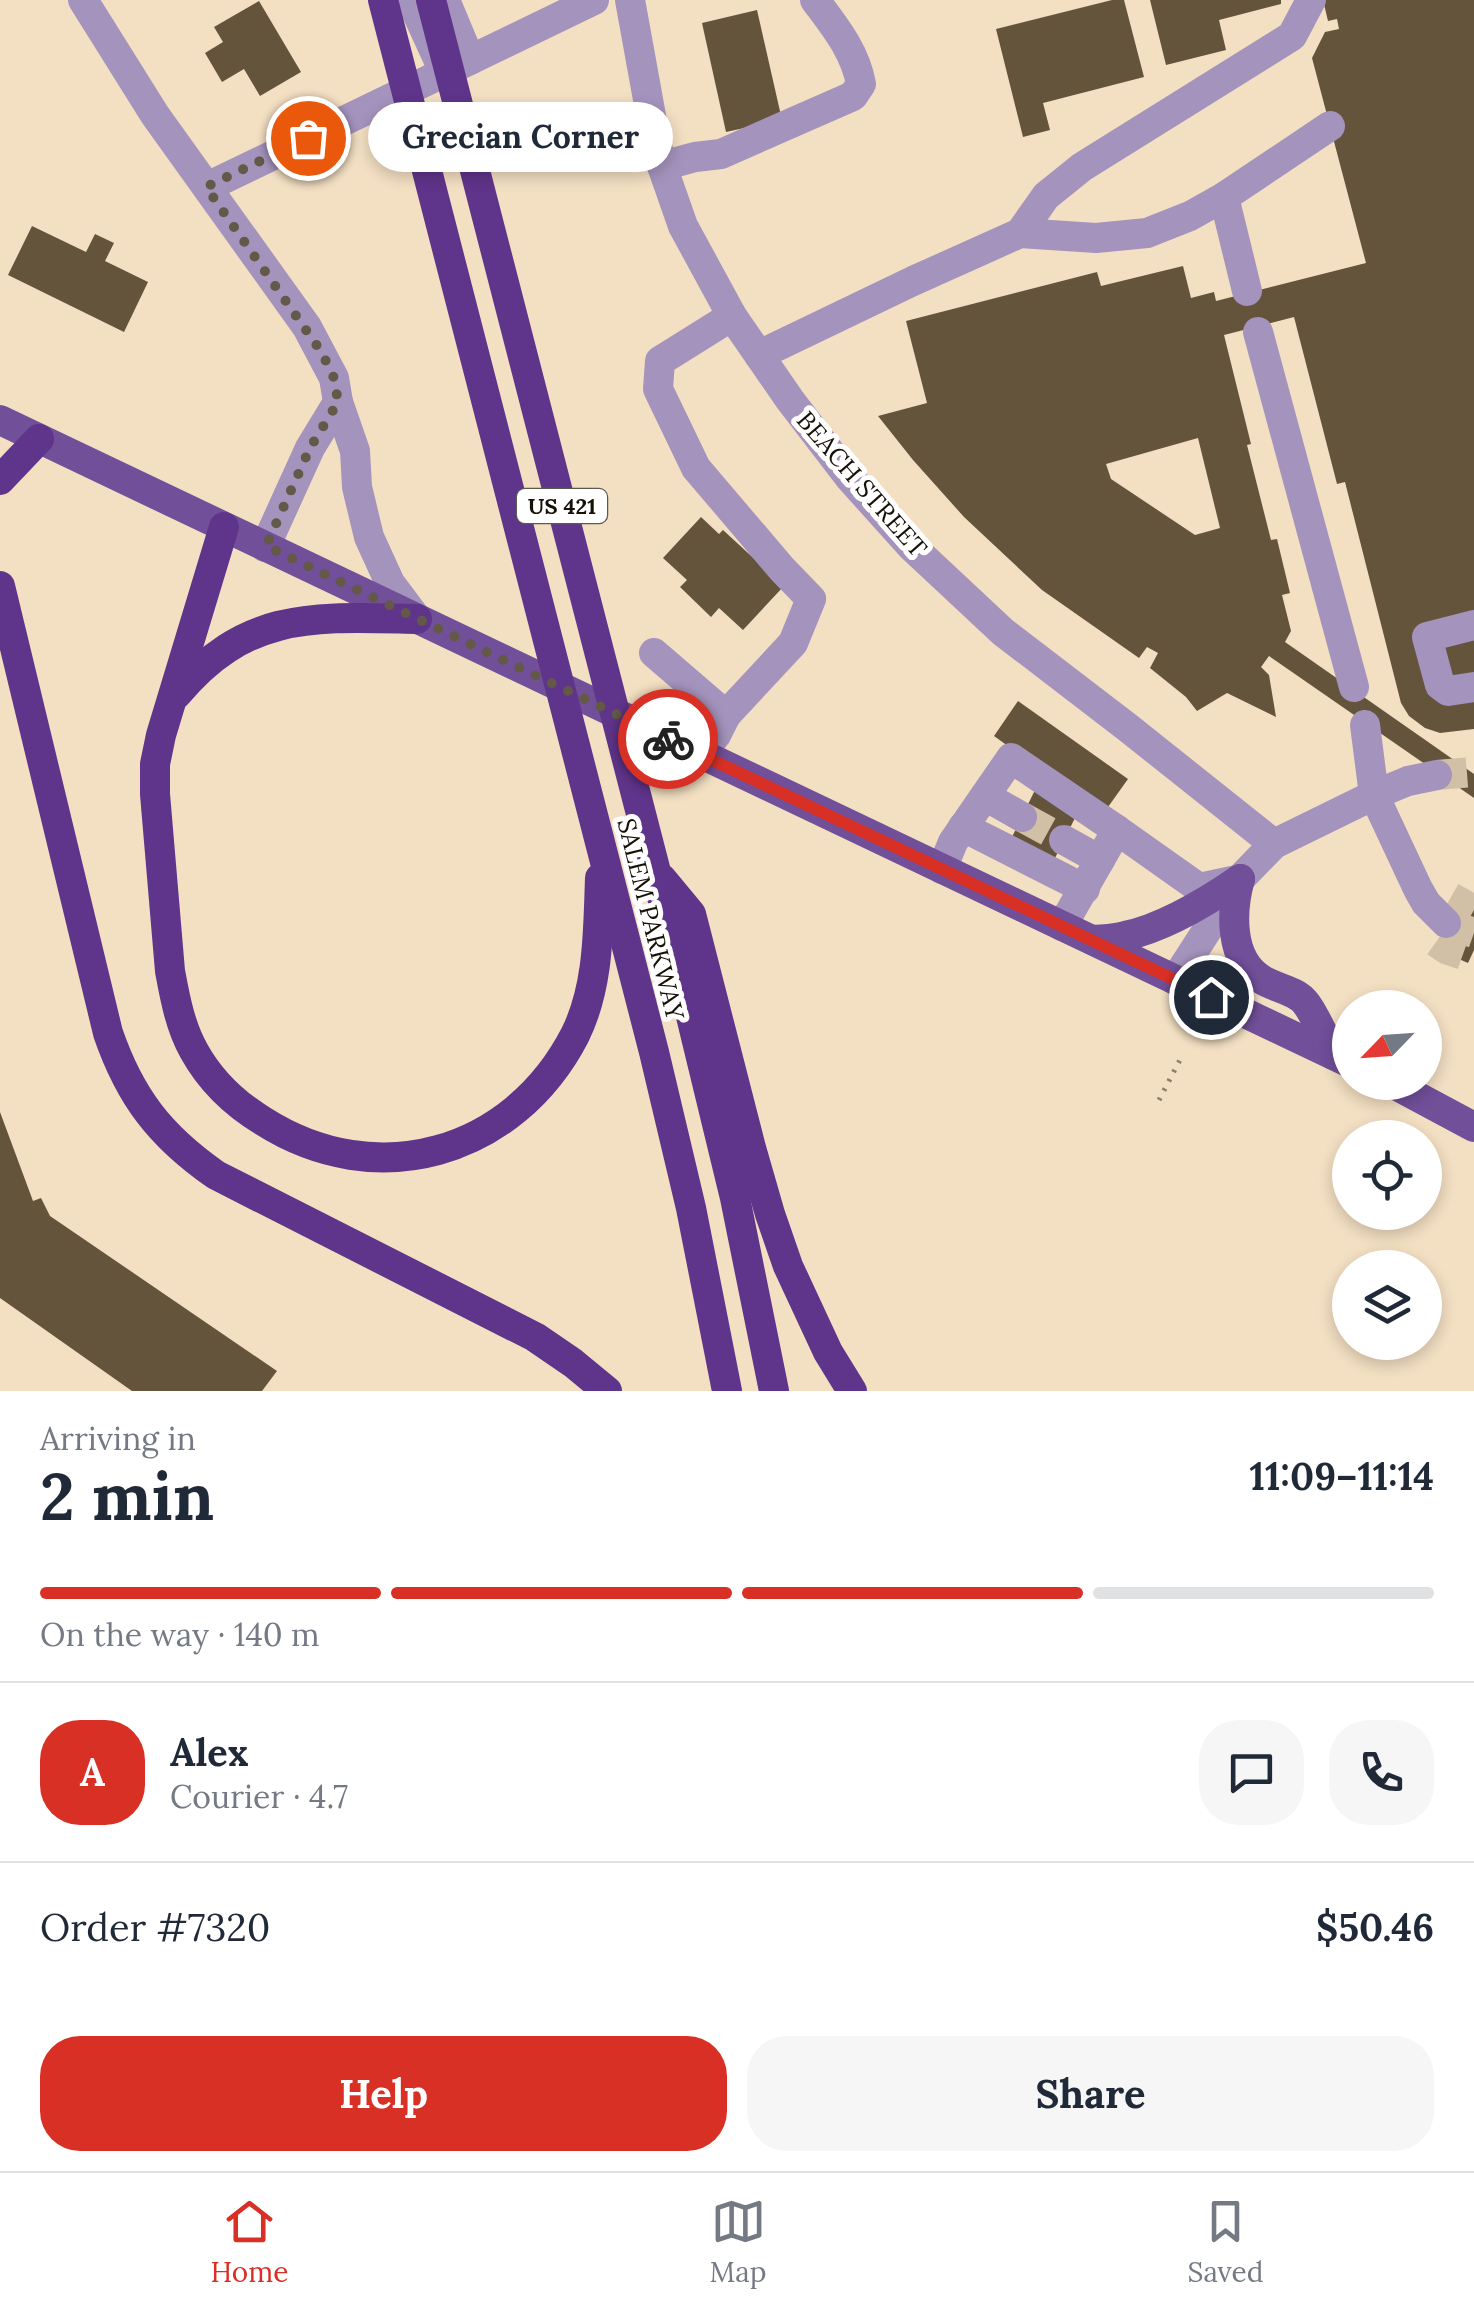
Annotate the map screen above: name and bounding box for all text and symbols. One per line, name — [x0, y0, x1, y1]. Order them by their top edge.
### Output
pin — [266, 96, 351, 181]
callout: Grecian Corner — [368, 103, 673, 173]
icon: bag — [281, 111, 336, 166]
text: Grecian Corner — [402, 116, 639, 157]
street label: BEACH STREET — [790, 404, 934, 564]
road number: US 421 — [517, 489, 607, 523]
courier — [618, 689, 718, 789]
icon: bike — [641, 712, 696, 767]
street label: SALEM PARKWAY — [610, 815, 692, 1024]
pin — [1169, 955, 1254, 1040]
icon: home — [1184, 970, 1239, 1025]
north arrow — [1332, 990, 1442, 1100]
map controls — [1332, 990, 1442, 1360]
button: locate — [1332, 1120, 1442, 1230]
button: layers — [1332, 1250, 1442, 1360]
text: Arriving in — [40, 1418, 196, 1459]
text: 11:09–11:14 — [1250, 1452, 1434, 1500]
text: 2 min — [40, 1455, 214, 1538]
text: On the way · 140 m — [40, 1614, 320, 1655]
button: chat — [1199, 1720, 1304, 1825]
button: phone — [1329, 1720, 1434, 1825]
text: Alex — [170, 1728, 249, 1776]
text: A — [80, 1748, 105, 1796]
text: Courier · 4.7 — [170, 1776, 348, 1817]
text: Order #7320 — [40, 1903, 270, 1951]
text: $50.46 — [1316, 1903, 1434, 1951]
button: Help — [40, 2036, 727, 2151]
button: Share — [747, 2036, 1434, 2151]
tab: Home — [211, 2194, 288, 2290]
tab: Map — [710, 2194, 766, 2290]
tab: Saved — [1188, 2194, 1263, 2290]

